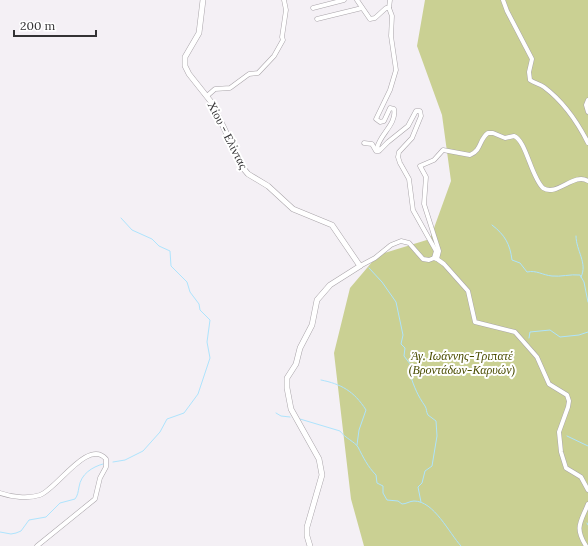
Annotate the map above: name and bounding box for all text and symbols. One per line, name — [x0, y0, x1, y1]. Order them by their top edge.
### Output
scale bar — [14, 12, 96, 38]
text: 200 m — [20, 18, 56, 33]
street label: Χίου - Ελίντας — [205, 99, 252, 171]
park label: Άγ. Ιωάννης-Τριπατέ (Βροντάδων-Καρυών) — [409, 348, 516, 378]

